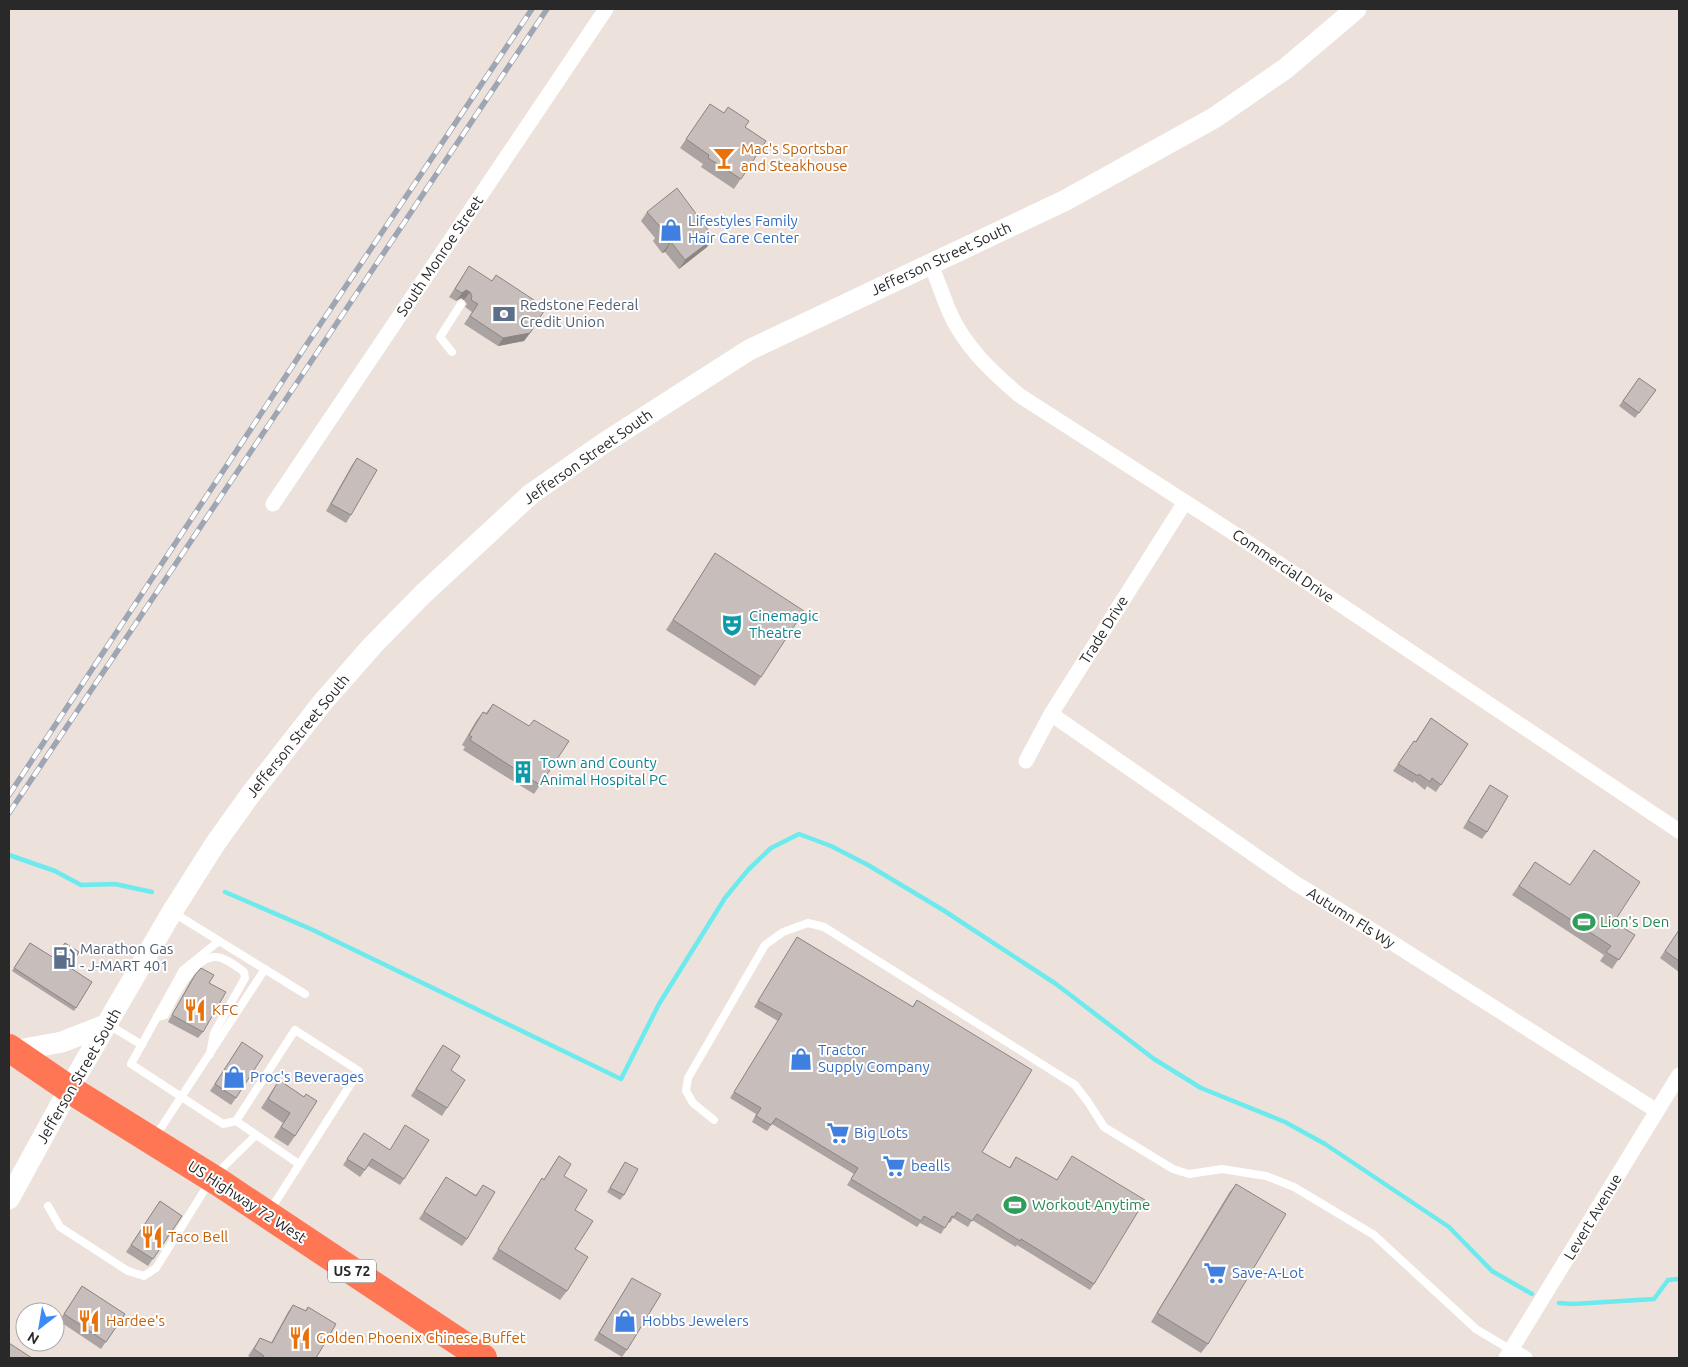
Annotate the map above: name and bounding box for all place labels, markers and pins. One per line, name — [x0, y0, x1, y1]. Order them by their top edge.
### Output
place label: Mac's Sportsbar and Steakhouse — [741, 140, 848, 174]
bar icon: Mac's Sportsbar and Steakhouse — [711, 145, 737, 171]
place label: Lifestyles Family Hair Care Center — [688, 212, 799, 246]
shop icon: Lifestyles Family Hair Care Center — [658, 217, 684, 243]
place label: Redstone Federal Credit Union — [520, 296, 638, 330]
bank icon: Redstone Federal Credit Union — [491, 301, 517, 327]
place label: Cinemagic Theatre — [749, 607, 819, 641]
theatre icon: Cinemagic Theatre — [719, 612, 745, 638]
place label: Town and County Animal Hospital PC — [540, 754, 667, 788]
building icon: Town and County Animal Hospital PC — [510, 759, 536, 785]
sports icon: Lion's Den — [1571, 909, 1597, 935]
place label: Lion's Den — [1600, 913, 1669, 930]
place label: Marathon Gas - J-MART 401 — [80, 940, 174, 974]
fuel station icon: Marathon Gas - J-MART 401 — [51, 945, 77, 971]
restaurant icon: KFC — [182, 997, 208, 1023]
place label: KFC — [212, 1001, 238, 1018]
place label: Tractor Supply Company — [818, 1041, 930, 1075]
shop icon: Tractor Supply Company — [788, 1046, 814, 1072]
shop icon: Proc's Beverages — [221, 1064, 247, 1090]
place label: Proc's Beverages — [250, 1068, 364, 1085]
supermarket icon: Big Lots — [825, 1120, 851, 1146]
place label: Big Lots — [854, 1124, 908, 1141]
supermarket icon: bealls — [881, 1153, 907, 1179]
place label: bealls — [911, 1157, 950, 1174]
sports icon: Workout Anytime — [1002, 1192, 1028, 1218]
place label: Workout Anytime — [1032, 1196, 1150, 1213]
restaurant icon: Taco Bell — [139, 1224, 165, 1250]
place label: Taco Bell — [168, 1228, 228, 1245]
supermarket icon: Save-A-Lot — [1202, 1260, 1228, 1286]
place label: Save-A-Lot — [1232, 1264, 1304, 1281]
restaurant icon: Hardee's — [76, 1308, 102, 1334]
shop icon: Hobbs Jewelers — [612, 1308, 638, 1334]
place label: Hardee's — [106, 1312, 165, 1329]
place label: Hobbs Jewelers — [642, 1312, 749, 1329]
restaurant icon: Golden Phoenix Chinese Buffet — [287, 1325, 313, 1351]
place label: Golden Phoenix Chinese Buffet — [316, 1329, 526, 1346]

